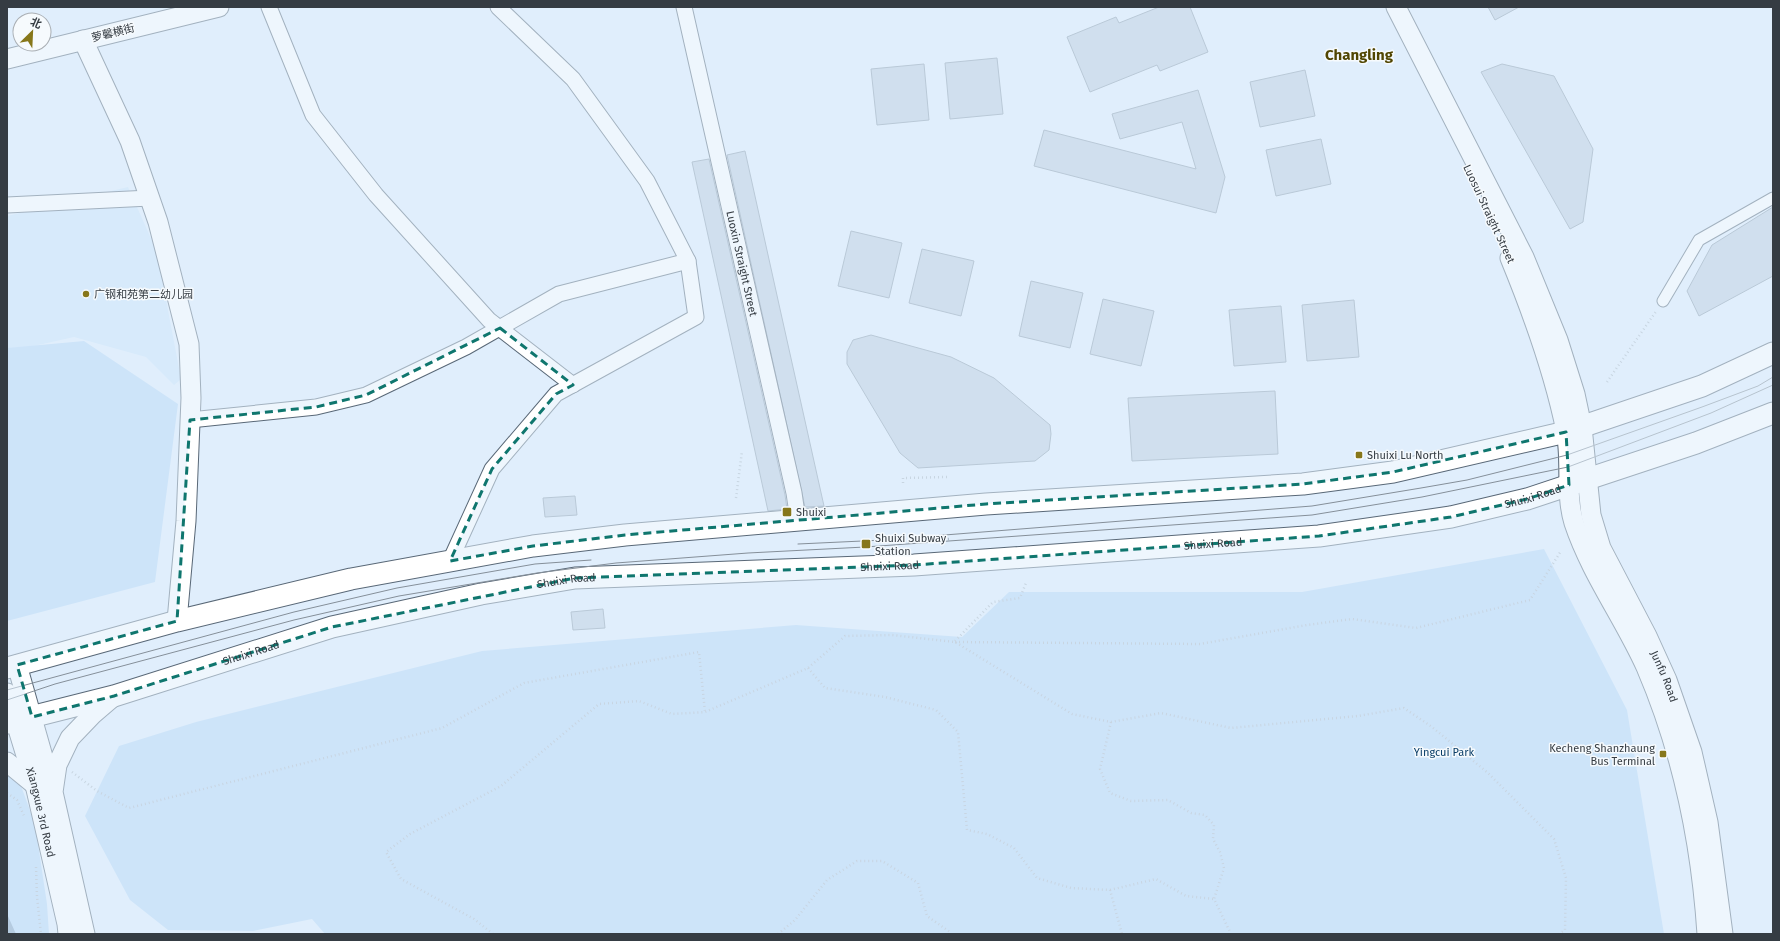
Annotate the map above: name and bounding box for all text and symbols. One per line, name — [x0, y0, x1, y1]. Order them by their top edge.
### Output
north arrow — [12, 12, 52, 52]
text: 北 — [28, 15, 44, 31]
street label: 萝馨横街 — [90, 21, 136, 45]
district label: Changling — [1325, 46, 1394, 64]
street label: Luosui Straight Street — [1460, 163, 1518, 265]
street label: Luoxin Straight Street — [724, 209, 760, 318]
place label: 广钢和苑第二幼儿园 — [94, 288, 193, 301]
marker: 广钢和苑第二幼儿园 — [81, 289, 91, 299]
place label: Shuixi Lu North — [1367, 449, 1444, 462]
marker: Shuixi Lu North — [1354, 450, 1364, 460]
street label: Shuixi Road — [1503, 482, 1563, 511]
marker: Shuixi — [781, 506, 793, 518]
place label: Shuixi — [796, 506, 826, 519]
place label: Shuixi Subway Station — [875, 532, 947, 558]
street label: Shuixi Road — [1183, 535, 1243, 552]
marker: Shuixi Subway Station — [860, 538, 872, 550]
street label: Shuixi Road — [860, 558, 920, 574]
street label: Shuixi Road — [536, 571, 596, 591]
street label: Shuixi Road — [221, 638, 281, 668]
street label: Junfu Road — [1648, 648, 1681, 704]
place label: Kecheng Shanzhaung Bus Terminal — [1549, 742, 1655, 768]
park label: Yingcui Park — [1414, 746, 1475, 759]
marker: Kecheng Shanzhaung Bus Terminal — [1658, 749, 1668, 759]
street label: Xiangxue 3rd Road — [23, 766, 58, 858]

